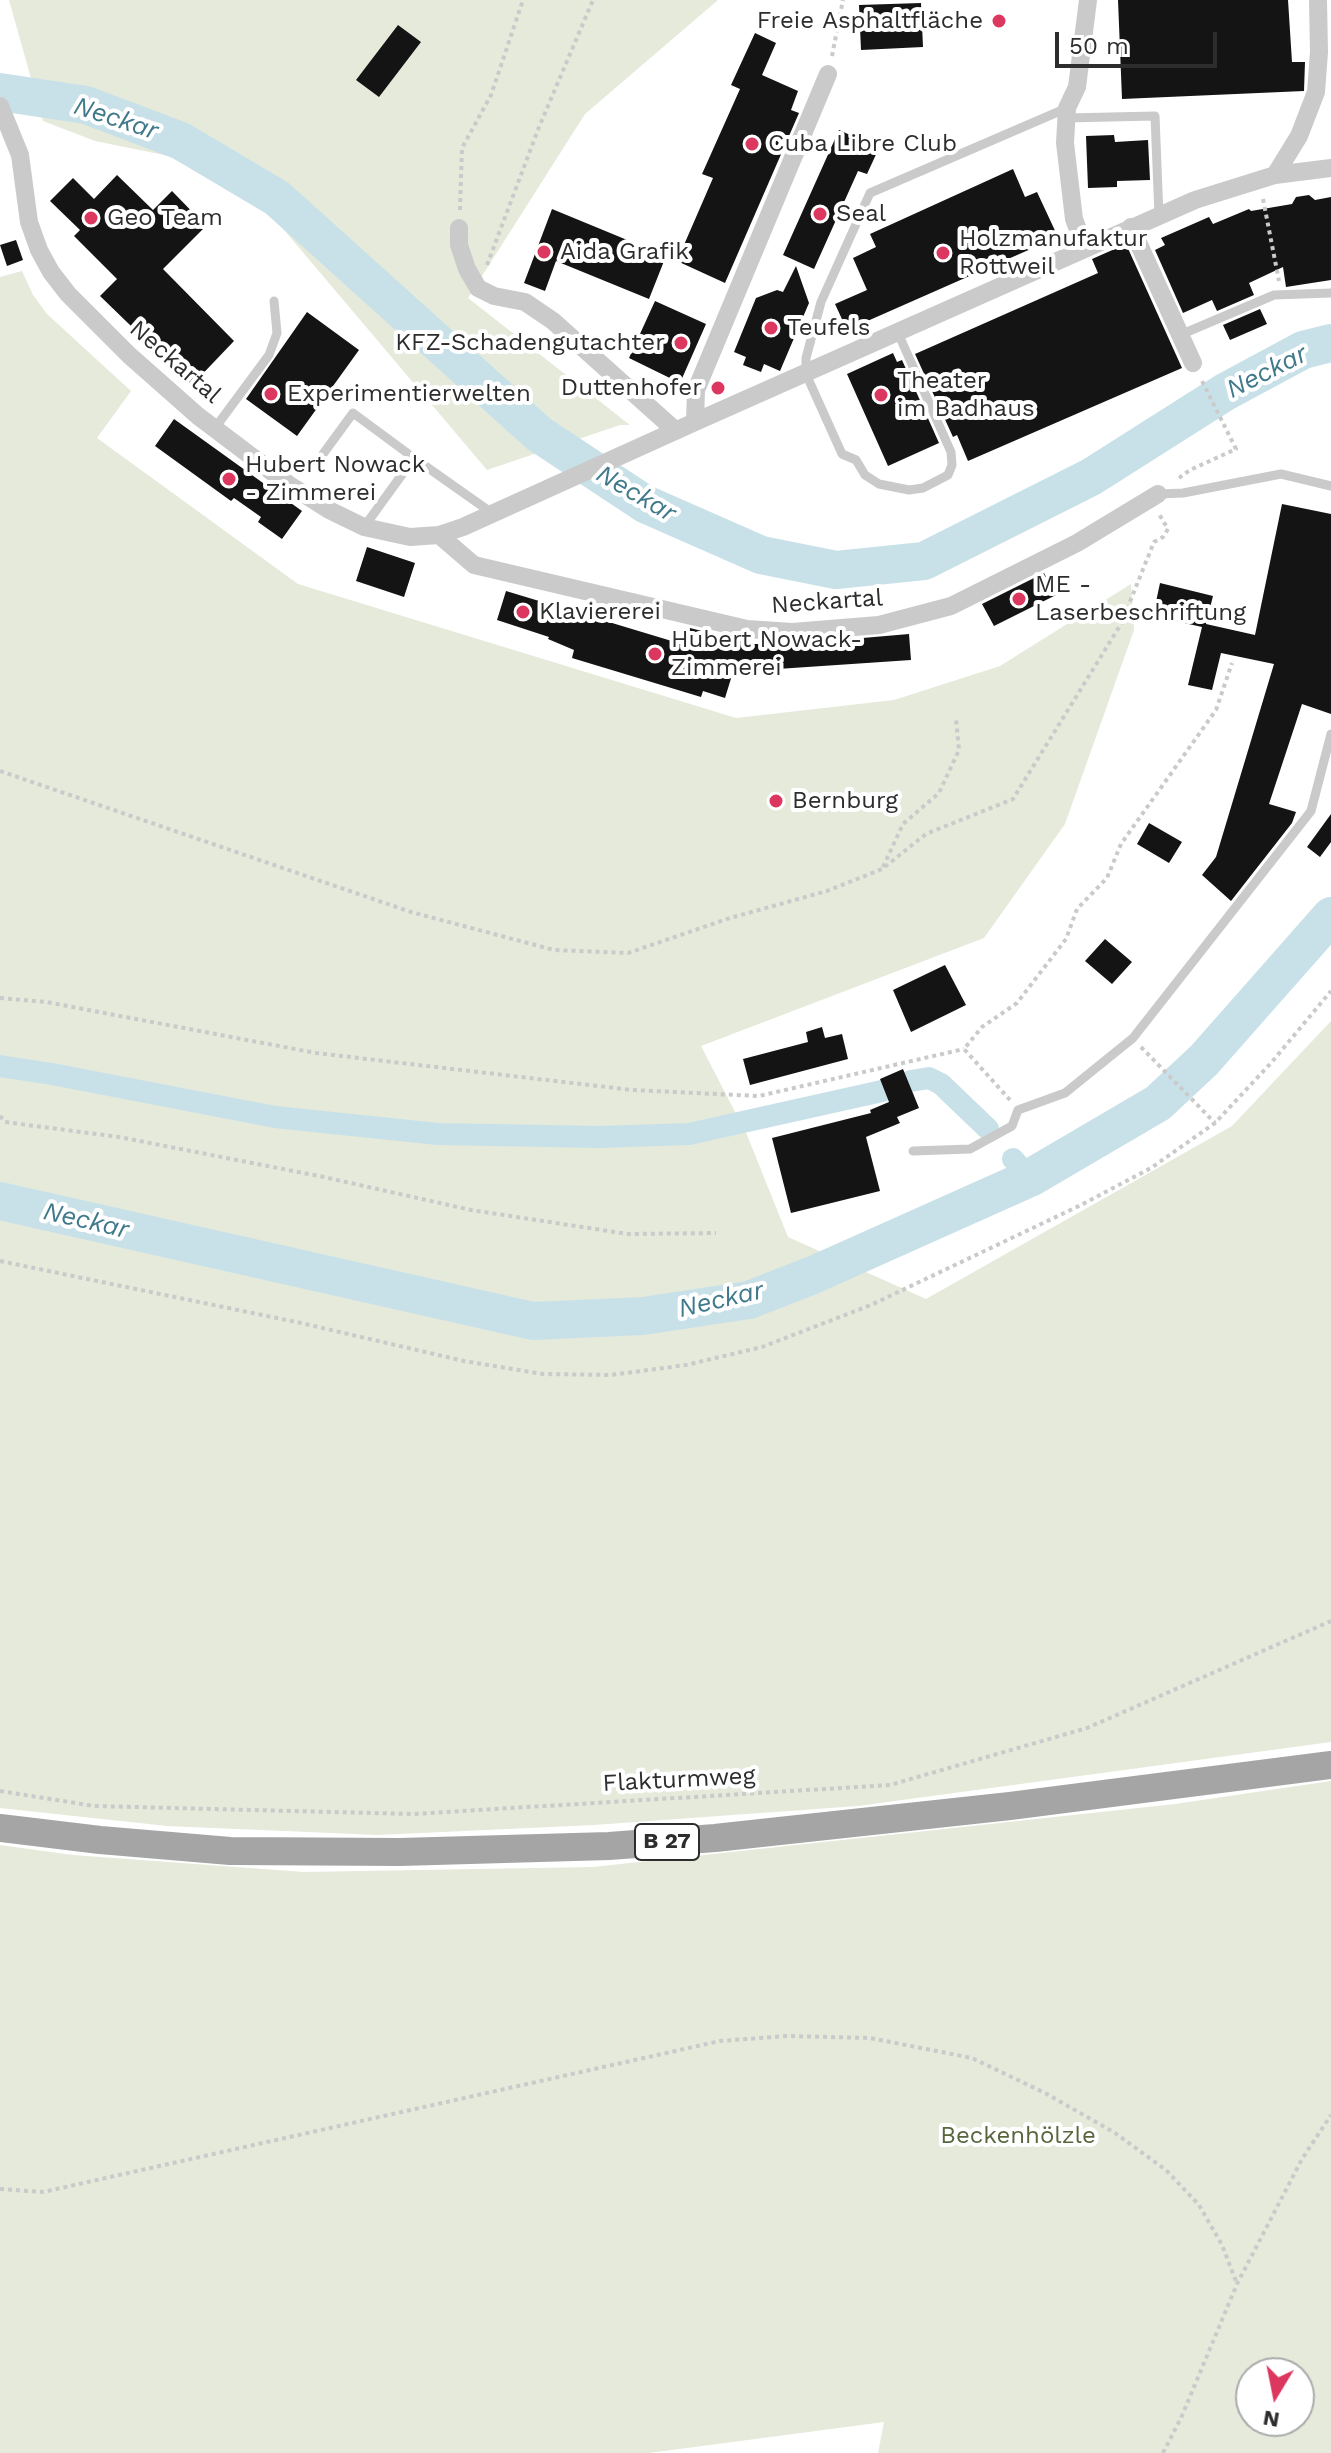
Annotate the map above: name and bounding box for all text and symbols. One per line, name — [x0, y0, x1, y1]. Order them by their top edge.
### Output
place label: Freie Asphaltfläche — [757, 7, 983, 35]
marker: Freie Asphaltfläche — [990, 12, 1008, 30]
scale bar — [1059, 16, 1221, 66]
text: 50 m — [1069, 32, 1129, 60]
water label: Neckar — [70, 91, 162, 147]
place label: Cuba Libre Club — [768, 130, 957, 158]
marker: Cuba Libre Club — [743, 135, 761, 153]
place label: Seal — [836, 200, 886, 228]
place label: Geo Team — [107, 204, 223, 232]
marker: Seal — [811, 205, 829, 223]
marker: Geo Team — [82, 209, 100, 227]
place label: Holzmanufaktur Rottweil — [959, 225, 1148, 281]
place label: Aida Grafik — [560, 238, 689, 266]
marker: Aida Grafik — [535, 243, 553, 261]
marker: Holzmanufaktur Rottweil — [934, 244, 952, 262]
street label: Neckartal — [123, 314, 227, 410]
place label: Teufels — [787, 314, 870, 342]
marker: Teufels — [762, 319, 780, 337]
place label: KFZ-Schadengutachter — [395, 329, 665, 357]
marker: KFZ-Schadengutachter — [672, 334, 690, 352]
water label: Neckar — [1221, 338, 1313, 406]
place label: Theater im Badhaus — [897, 367, 1035, 423]
place label: Duttenhofer — [561, 374, 702, 402]
marker: Duttenhofer — [709, 379, 727, 397]
place label: Experimentierwelten — [287, 380, 531, 408]
marker: Experimentierwelten — [262, 385, 280, 403]
marker: Theater im Badhaus — [872, 386, 890, 404]
place label: Hubert Nowack - Zimmerei — [245, 451, 425, 507]
water label: Neckar — [591, 459, 681, 529]
marker: Hubert Nowack - Zimmerei — [220, 470, 238, 488]
place label: ME - Laserbeschriftung — [1035, 571, 1246, 627]
street label: Neckartal — [770, 584, 884, 620]
marker: ME - Laserbeschriftung — [1010, 590, 1028, 608]
place label: Klaviererei — [539, 598, 661, 626]
marker: Klaviererei — [514, 603, 532, 621]
place label: Hubert Nowack- Zimmerei — [671, 626, 862, 682]
marker: Hubert Nowack- Zimmerei — [646, 645, 664, 663]
place label: Bernburg — [792, 787, 898, 815]
marker: Bernburg — [767, 792, 785, 810]
water label: Neckar — [40, 1196, 132, 1246]
water label: Neckar — [675, 1275, 767, 1325]
street label: Flakturmweg — [602, 1762, 756, 1798]
road number: B 27 — [635, 1824, 699, 1860]
park label: Beckenhölzle — [940, 2122, 1096, 2150]
north arrow — [1235, 2357, 1315, 2437]
text: N — [1261, 2405, 1281, 2433]

